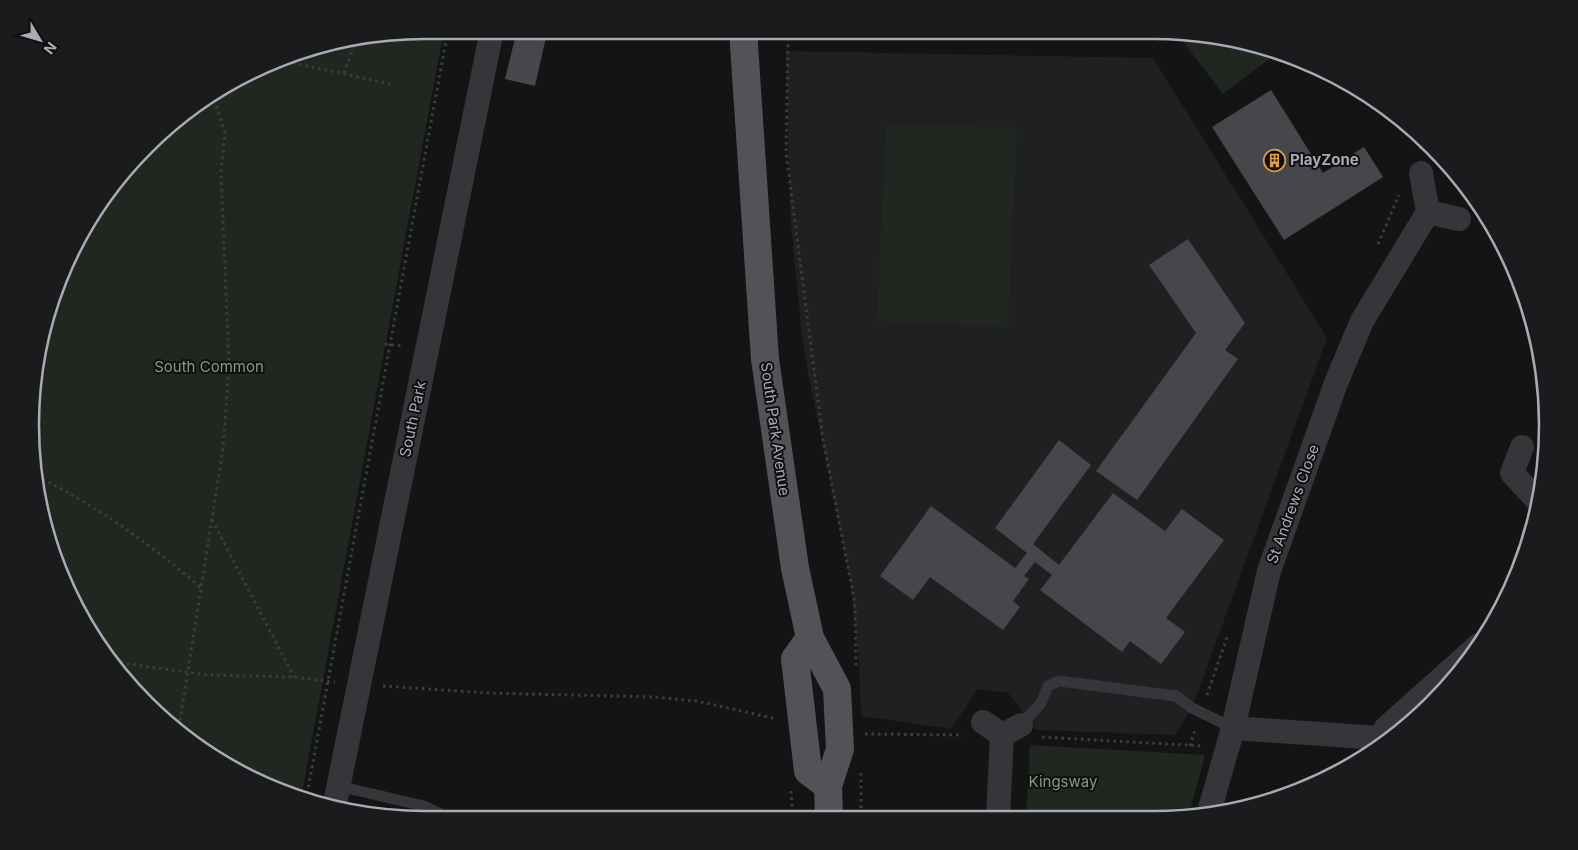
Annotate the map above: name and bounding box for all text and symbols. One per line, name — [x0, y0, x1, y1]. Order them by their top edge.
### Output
north arrow — [15, 15, 65, 65]
text: N — [41, 39, 61, 58]
building icon: PlayZone — [1262, 148, 1286, 172]
place label: PlayZone — [1290, 150, 1359, 169]
park label: South Common — [154, 357, 264, 376]
street label: South Park Avenue — [757, 361, 794, 497]
street label: South Park — [395, 378, 430, 459]
street label: St Andrews Close — [1262, 442, 1323, 566]
park label: Kingsway — [1029, 772, 1098, 791]

